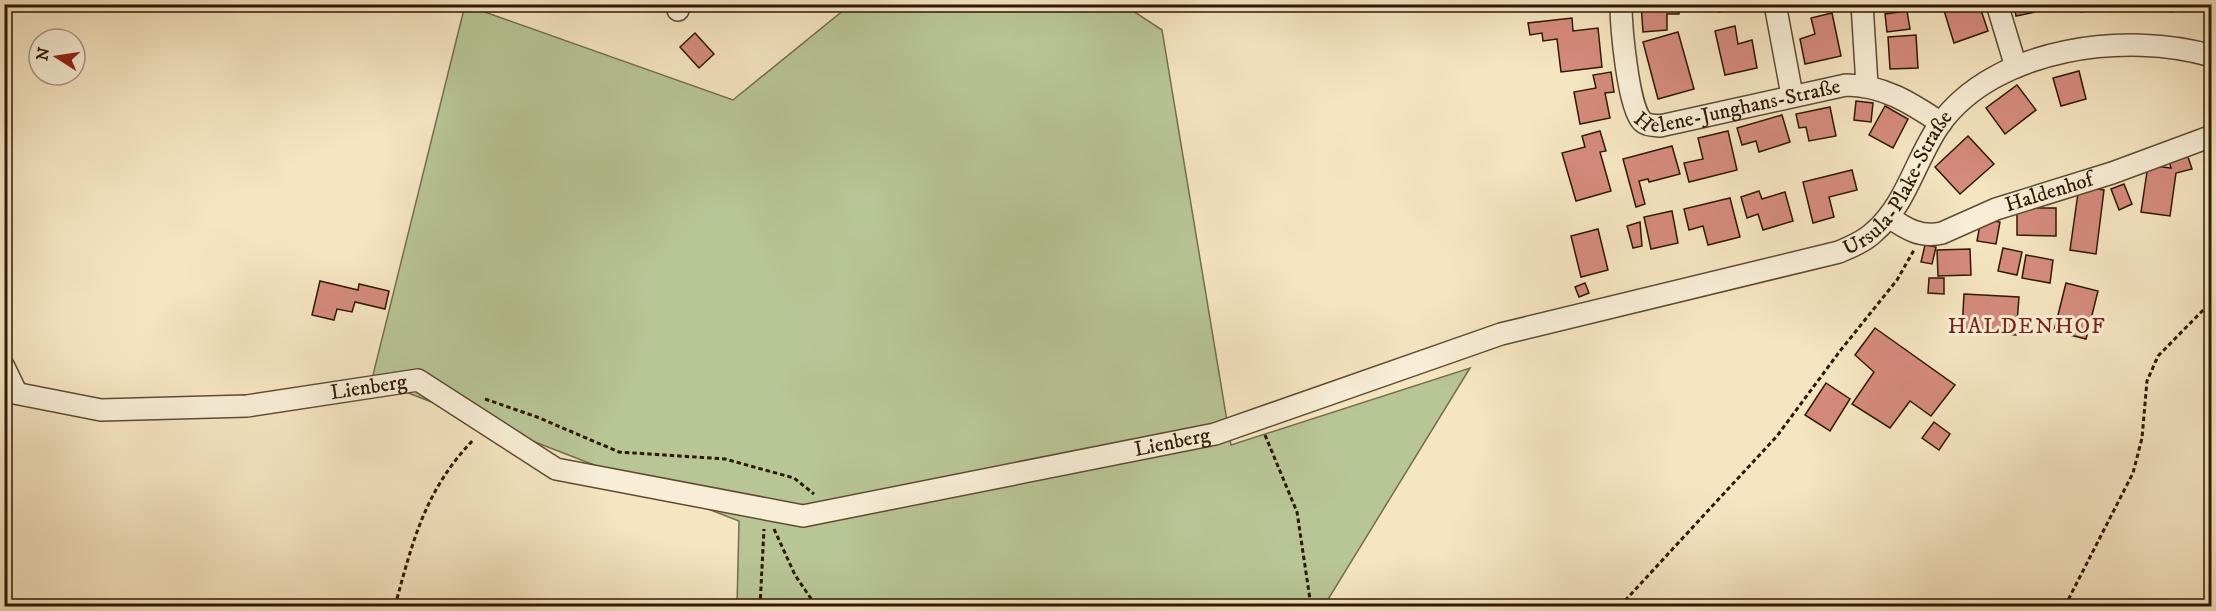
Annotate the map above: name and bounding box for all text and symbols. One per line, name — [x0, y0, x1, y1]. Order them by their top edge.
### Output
north arrow — [27, 27, 87, 87]
text: N — [32, 46, 54, 63]
street label: Helene-Junghans-Straße — [1628, 74, 1843, 139]
street label: Ursula-Plake-Straße — [1839, 105, 1958, 262]
street label: Haldenhof — [2002, 166, 2099, 218]
district label: HALDENHOF — [1948, 313, 2106, 340]
street label: Lienberg — [329, 369, 409, 406]
street label: Lienberg — [1132, 422, 1213, 463]

